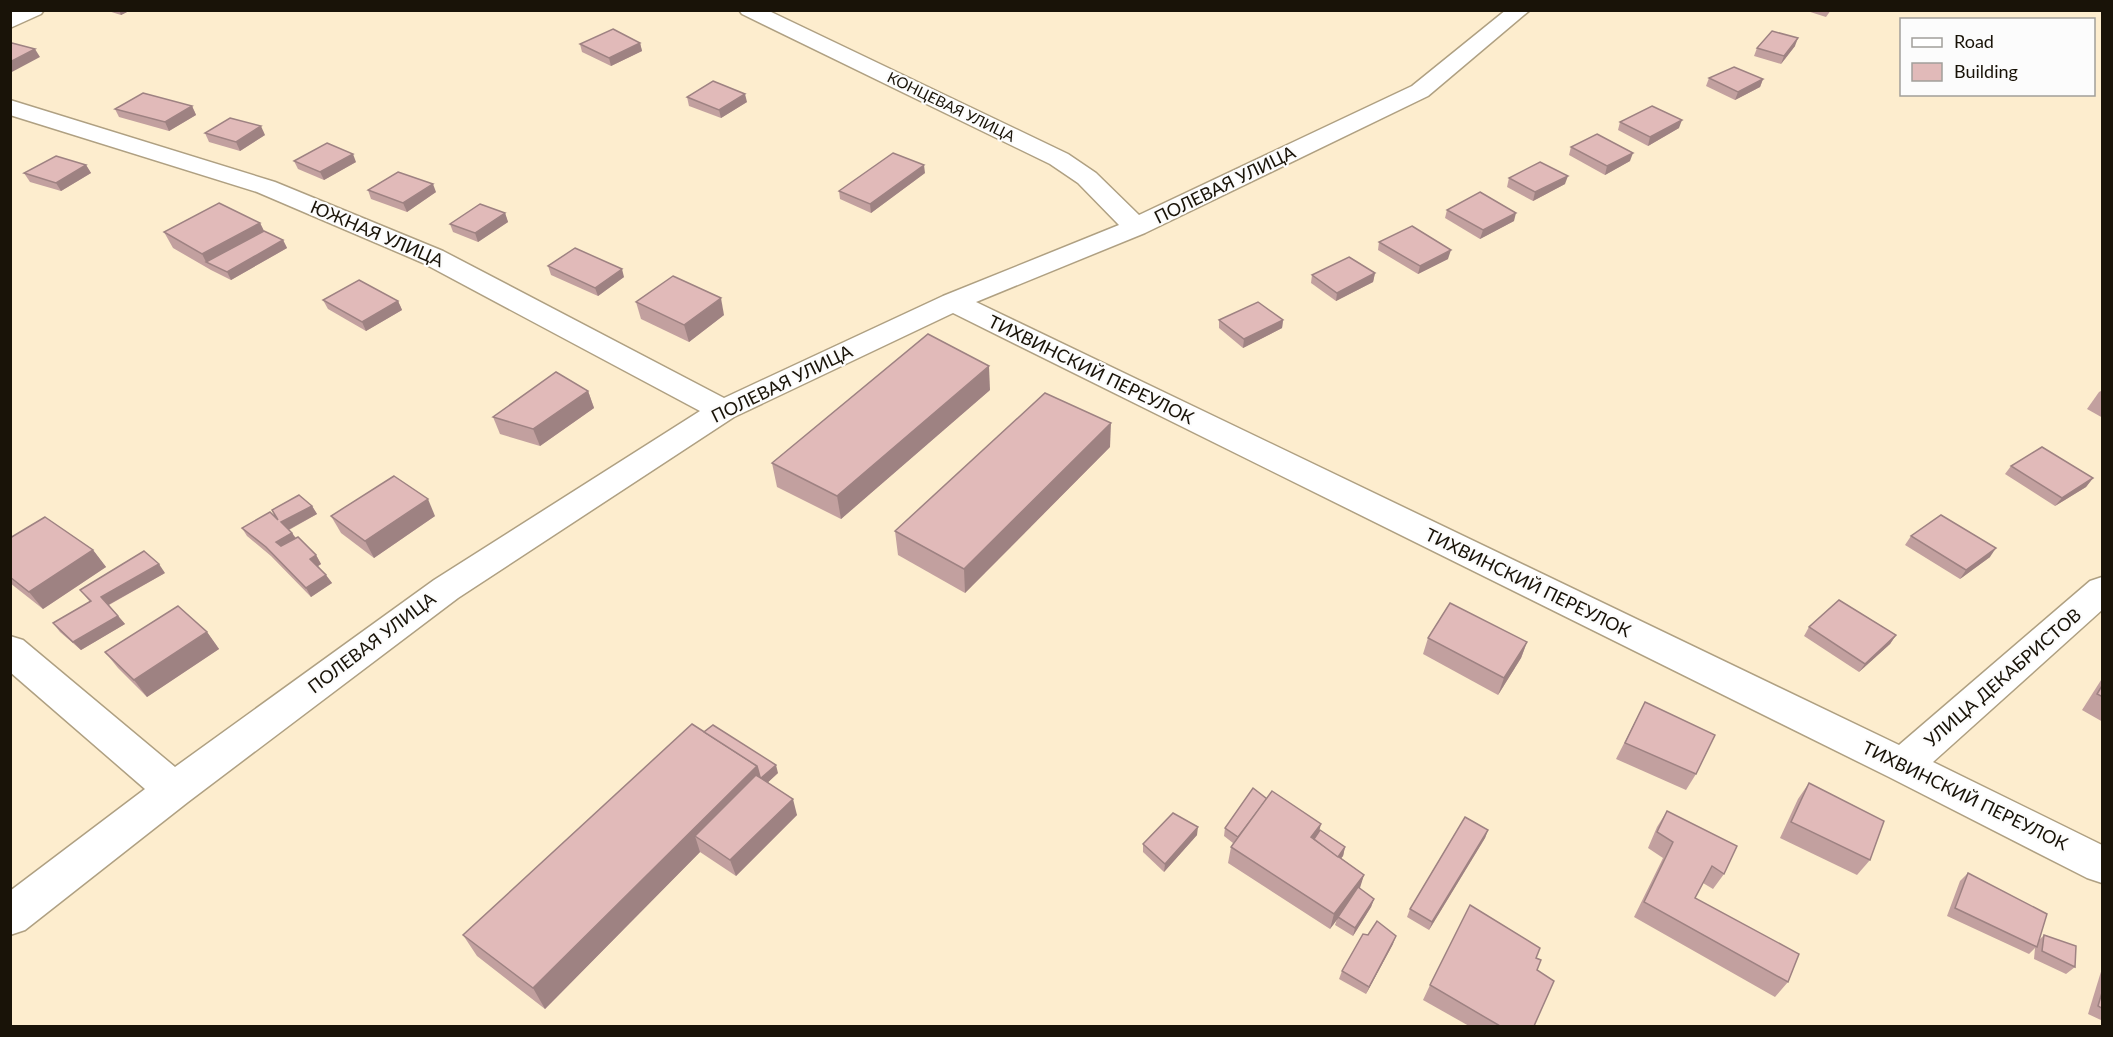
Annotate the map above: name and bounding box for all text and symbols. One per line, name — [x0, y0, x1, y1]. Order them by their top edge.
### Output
legend — [1900, 18, 2095, 96]
text: Road — [1954, 30, 1994, 52]
text: Building — [1954, 60, 2018, 82]
street label: КОНЦЕВАЯ УЛИЦА — [885, 67, 1019, 145]
street label: ПОЛЕВАЯ УЛИЦА — [1150, 140, 1299, 228]
street label: ЮЖНАЯ УЛИЦА — [307, 195, 448, 271]
street label: ТИХВИНСКИЙ ПЕРЕУЛОК — [985, 310, 1198, 429]
street label: ПОЛЕВАЯ УЛИЦА — [707, 339, 856, 427]
street label: ТИХВИНСКИЙ ПЕРЕУЛОК — [1422, 523, 1635, 642]
street label: ПОЛЕВАЯ УЛИЦА — [303, 587, 440, 697]
street label: УЛИЦА ДЕКАБРИСТОВ — [1919, 603, 2085, 751]
street label: ТИХВИНСКИЙ ПЕРЕУЛОК — [1859, 736, 2072, 855]

